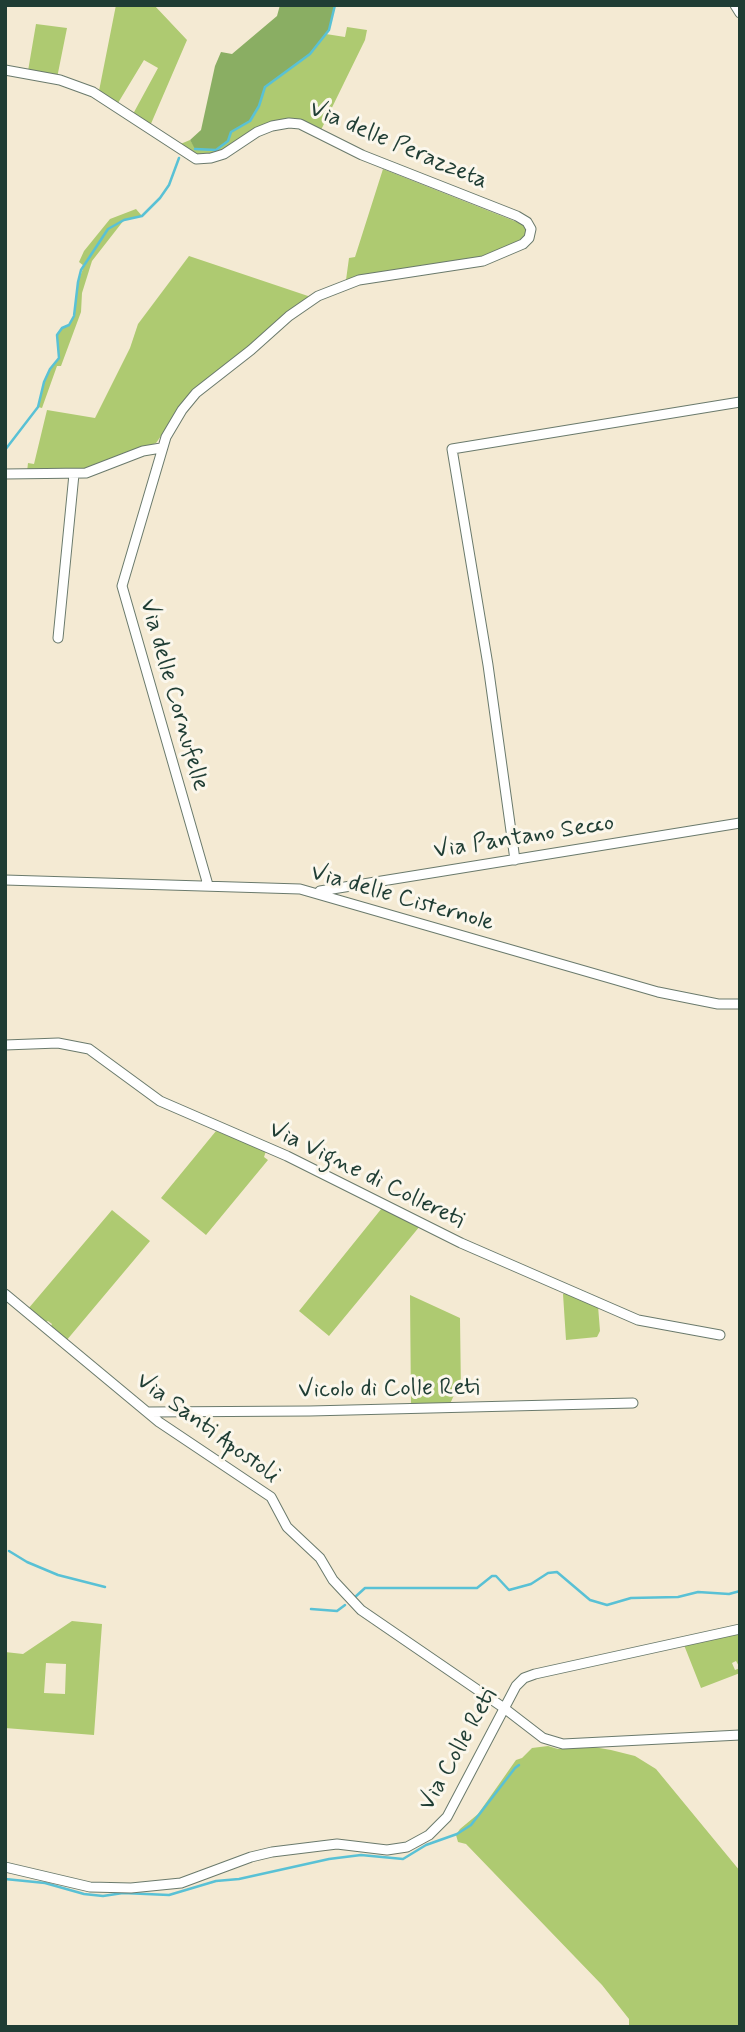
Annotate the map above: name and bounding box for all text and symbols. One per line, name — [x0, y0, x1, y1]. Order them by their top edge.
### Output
street label: Via delle Perazzeta — [304, 95, 492, 197]
street label: Via delle Cornufelle — [132, 596, 214, 794]
street label: Via Pantano Secco — [432, 810, 616, 866]
street label: Via delle Cisternole — [307, 859, 497, 939]
street label: Via Vigne di Collereti — [263, 1116, 469, 1236]
street label: Via Santi Apostoli — [129, 1367, 285, 1491]
street label: Vicolo di Colle Reti — [298, 1374, 480, 1406]
street label: Via Colle Reti — [414, 1684, 504, 1816]

